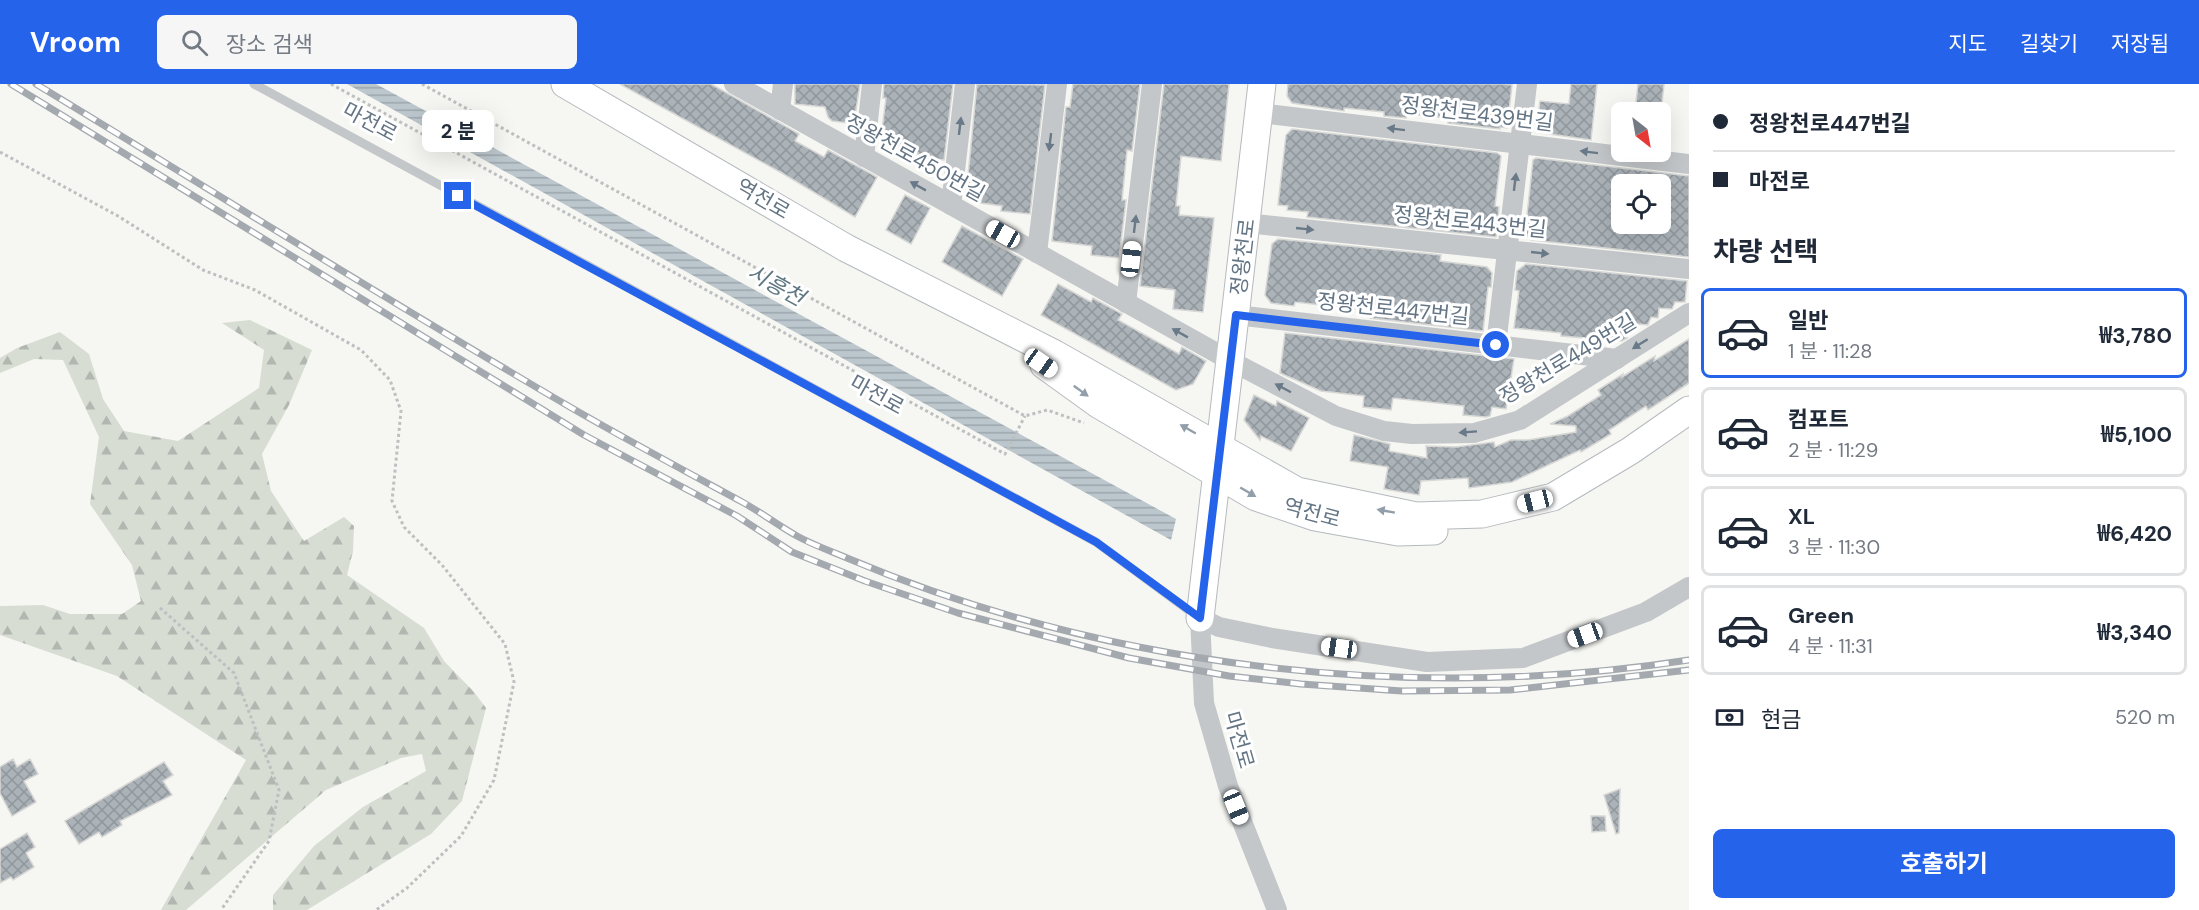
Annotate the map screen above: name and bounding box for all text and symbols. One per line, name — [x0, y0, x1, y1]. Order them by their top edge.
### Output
search box — [157, 15, 577, 69]
text: Vroom — [30, 24, 121, 61]
icon: search — [178, 26, 211, 59]
text: 장소 검색 — [226, 30, 313, 59]
text: 지도 — [1948, 30, 1987, 58]
text: 길찾기 — [2020, 30, 2078, 58]
text: 저장됨 — [2111, 30, 2169, 58]
street label: 정왕천로439번길 — [1399, 91, 1555, 137]
street label: 마전로 — [338, 96, 402, 148]
north arrow — [1611, 102, 1671, 162]
map controls — [1611, 102, 1671, 234]
street label: 정왕천로450번길 — [840, 108, 990, 208]
callout: 2 분 — [422, 109, 494, 151]
text: 정왕천로447번길 — [1749, 109, 1911, 138]
one-way arrow — [955, 117, 965, 136]
text: 2 분 — [441, 118, 475, 144]
one-way arrow — [1386, 124, 1405, 134]
one-way arrow — [1045, 133, 1055, 152]
one-way arrow — [1580, 147, 1599, 157]
text: 마전로 — [1749, 167, 1810, 196]
street label: 역전로 — [731, 172, 795, 226]
one-way arrow — [1511, 173, 1520, 192]
button: locate — [1611, 174, 1671, 234]
route end — [444, 182, 471, 209]
one-way arrow — [909, 182, 926, 192]
street label: 정왕천로443번길 — [1392, 200, 1548, 244]
one-way arrow — [1130, 214, 1140, 233]
car — [983, 217, 1023, 251]
street label: 정왕천로 — [1224, 217, 1262, 297]
one-way arrow — [1295, 224, 1314, 234]
text: 차량 선택 — [1713, 234, 1819, 269]
car — [1120, 240, 1142, 278]
one-way arrow — [1531, 248, 1550, 258]
water label: 시흥천 — [742, 258, 812, 314]
street label: 정왕천로447번길 — [1316, 287, 1470, 331]
icon: car — [1716, 306, 1770, 360]
text: 일반 — [1788, 306, 1828, 335]
street label: 정왕천로449번길 — [1495, 307, 1641, 411]
text: ₩3,780 — [2099, 321, 2172, 350]
one-way arrow — [1171, 328, 1188, 338]
route start — [1482, 331, 1509, 358]
text: 1 분 · 11:28 — [1788, 338, 1872, 364]
one-way arrow — [1631, 339, 1648, 350]
car — [1021, 345, 1061, 381]
street label: 마전로 — [845, 369, 909, 421]
one-way arrow — [1274, 383, 1291, 393]
one-way arrow — [1072, 385, 1088, 397]
icon: car — [1716, 405, 1770, 459]
text: 컴포트 — [1788, 405, 1849, 434]
text: ₩5,100 — [2101, 420, 2172, 449]
one-way arrow — [1180, 424, 1196, 435]
one-way arrow — [1459, 428, 1478, 437]
text: 2 분 · 11:29 — [1788, 437, 1878, 463]
one-way arrow — [1240, 486, 1256, 497]
car — [1515, 488, 1555, 514]
street label: 역전로 — [1280, 492, 1344, 534]
text: XL — [1788, 502, 1815, 531]
icon: car — [1716, 504, 1770, 558]
one-way arrow — [1376, 506, 1395, 515]
text: ₩6,420 — [2097, 519, 2172, 548]
text: 3 분 · 11:30 — [1788, 534, 1880, 560]
text: Green — [1788, 601, 1854, 630]
icon: car — [1716, 603, 1770, 657]
text: ₩3,340 — [2097, 618, 2172, 647]
car — [1565, 620, 1605, 650]
text: 4 분 · 11:31 — [1788, 633, 1873, 659]
car — [1320, 637, 1358, 659]
icon: cash — [1713, 701, 1746, 734]
text: 520 m — [2115, 704, 2175, 730]
text: 현금 — [1761, 705, 1801, 734]
street label: 마전로 — [1218, 708, 1260, 772]
car — [1221, 787, 1251, 827]
button: 호출하기 — [1713, 829, 2175, 898]

